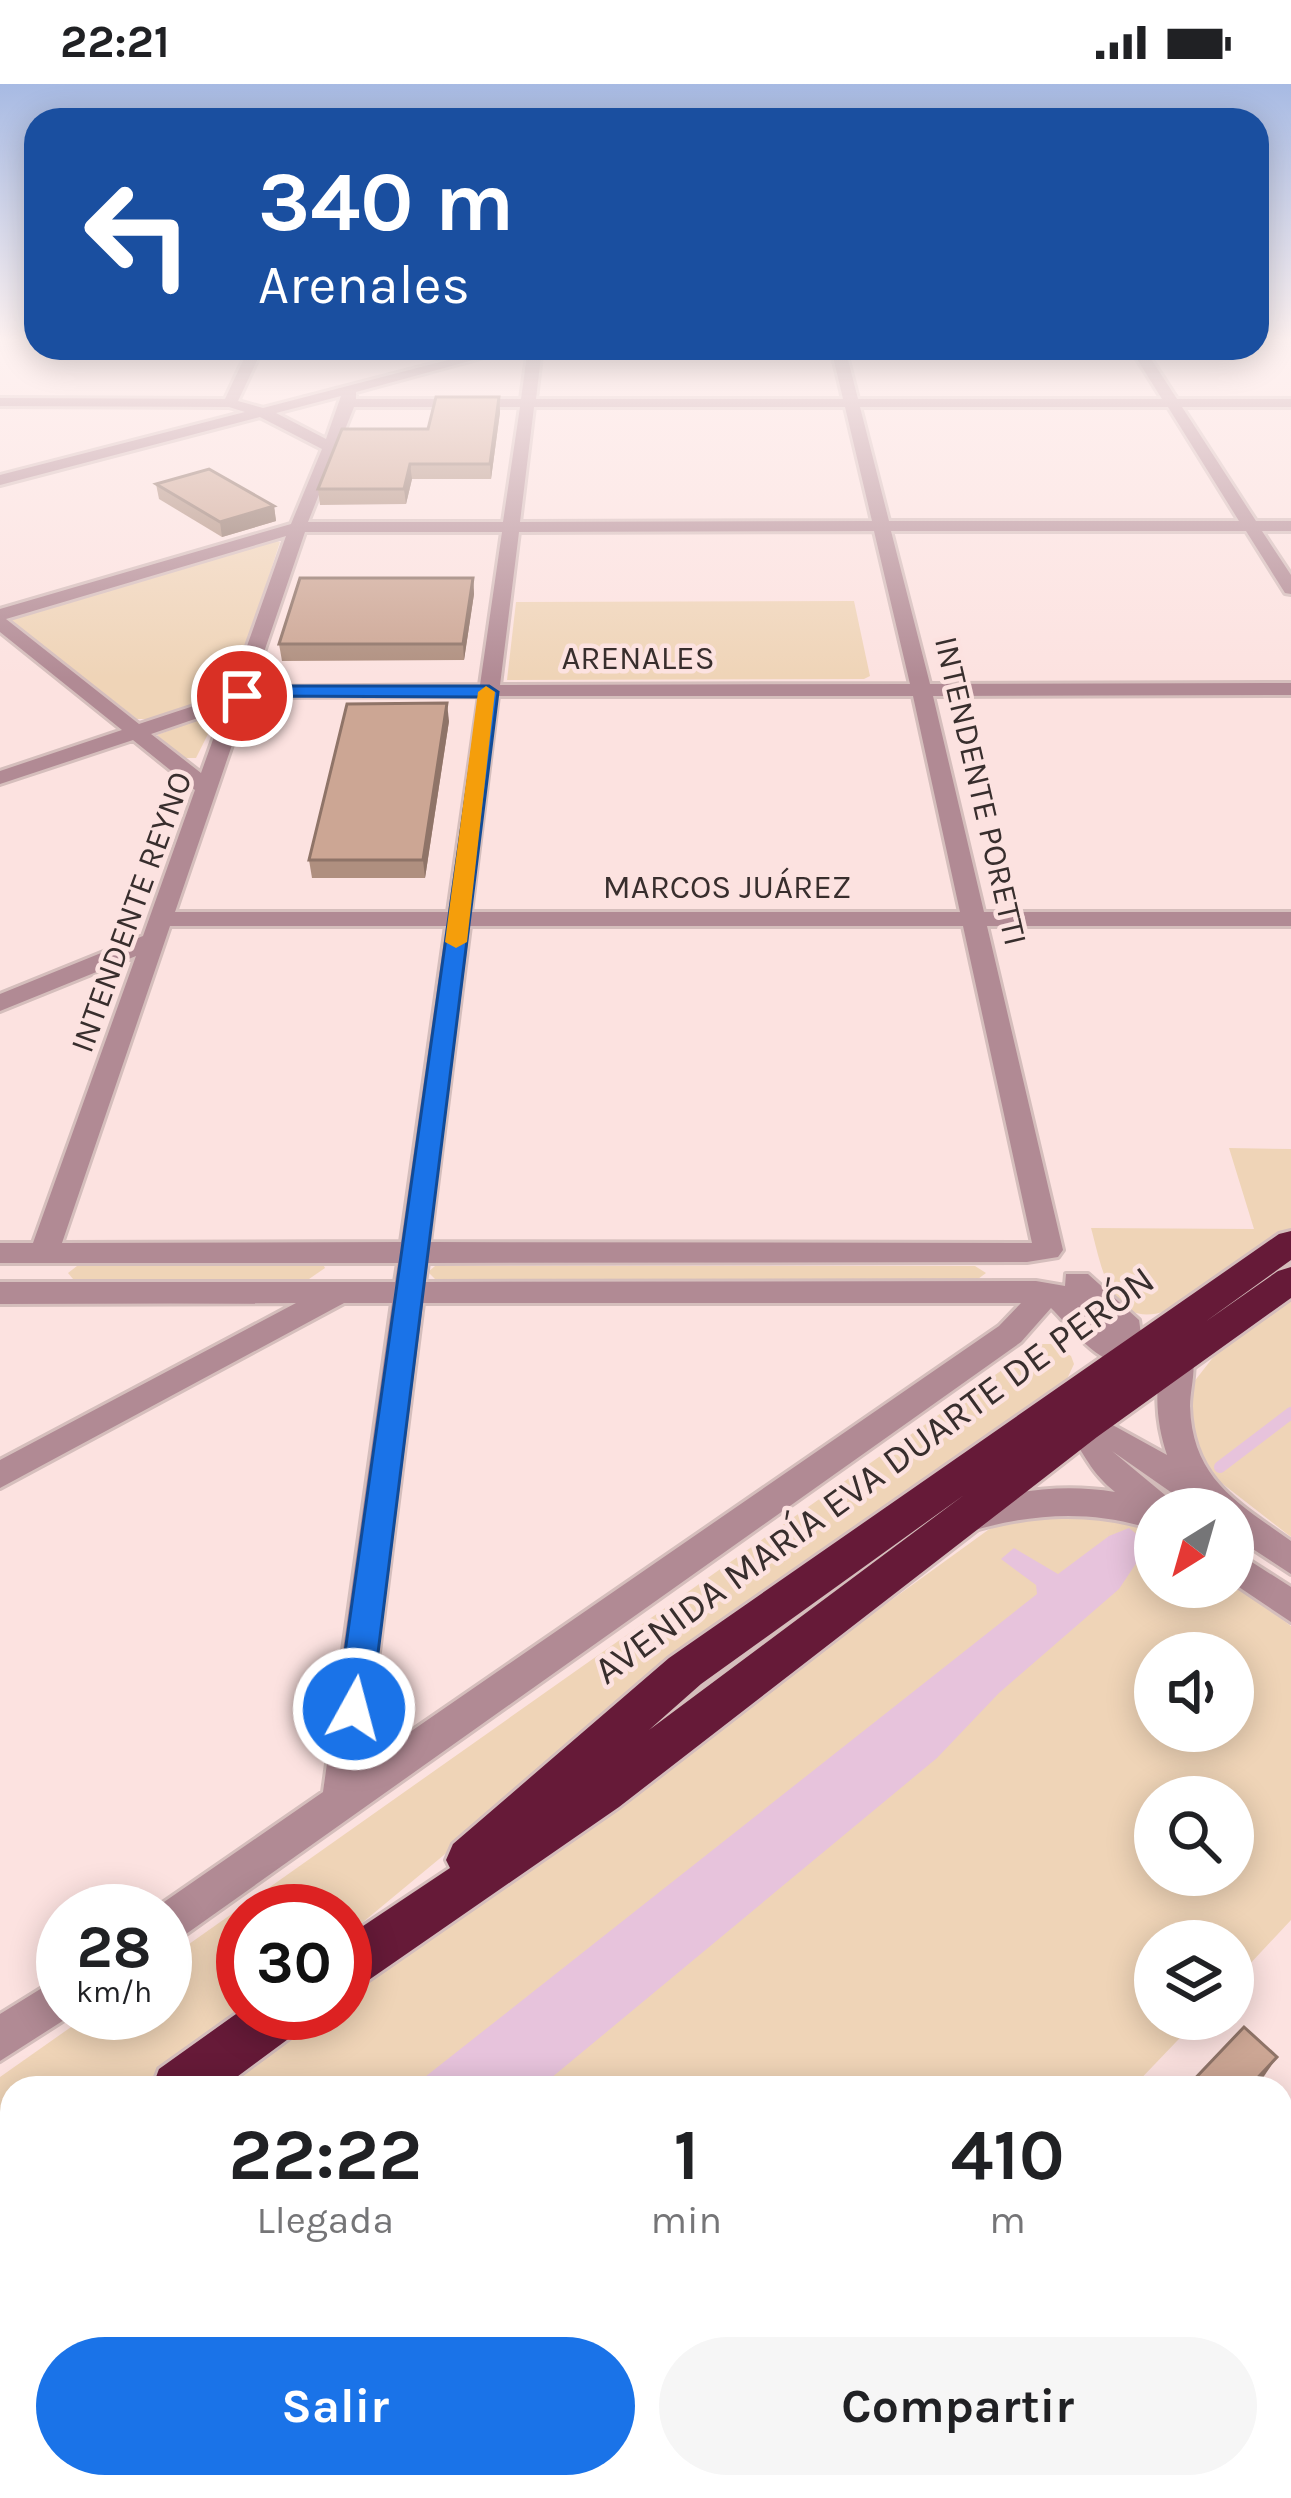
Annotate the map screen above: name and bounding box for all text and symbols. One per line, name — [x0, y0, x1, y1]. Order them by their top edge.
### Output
text: 22:21 — [60, 16, 170, 68]
text: 340 m — [258, 153, 514, 251]
icon: left — [60, 156, 216, 312]
text: Arenales — [258, 253, 470, 317]
street label: INTENDENTE PORETTI — [927, 633, 1035, 949]
street label: ARENALES — [561, 639, 715, 677]
pin — [191, 645, 293, 747]
icon: arrive — [209, 663, 275, 729]
street label: INTENDENTE REYNO — [63, 766, 199, 1058]
street label: MARCOS JUÁREZ — [603, 867, 851, 906]
street label: AVENIDA MARÍA EVA DUARTE DE PERÓN — [585, 1256, 1163, 1694]
north arrow — [1134, 1488, 1254, 1608]
map controls — [1134, 1488, 1254, 2040]
button: sound — [1134, 1632, 1254, 1752]
position arrow — [291, 1646, 417, 1772]
button: search — [1134, 1776, 1254, 1896]
speed limit sign: 30 — [216, 1884, 372, 2040]
text: 28 — [76, 1912, 152, 1982]
button: layers — [1134, 1920, 1254, 2040]
text: km/h — [76, 1974, 152, 2010]
text: 22:22 — [228, 2113, 422, 2197]
text: 1 — [673, 2113, 699, 2197]
text: 410 — [951, 2113, 1065, 2197]
text: Llegada — [257, 2197, 394, 2243]
text: min — [650, 2197, 722, 2243]
text: m — [989, 2197, 1026, 2243]
button: Salir — [36, 2337, 635, 2475]
button: Compartir — [659, 2337, 1257, 2475]

